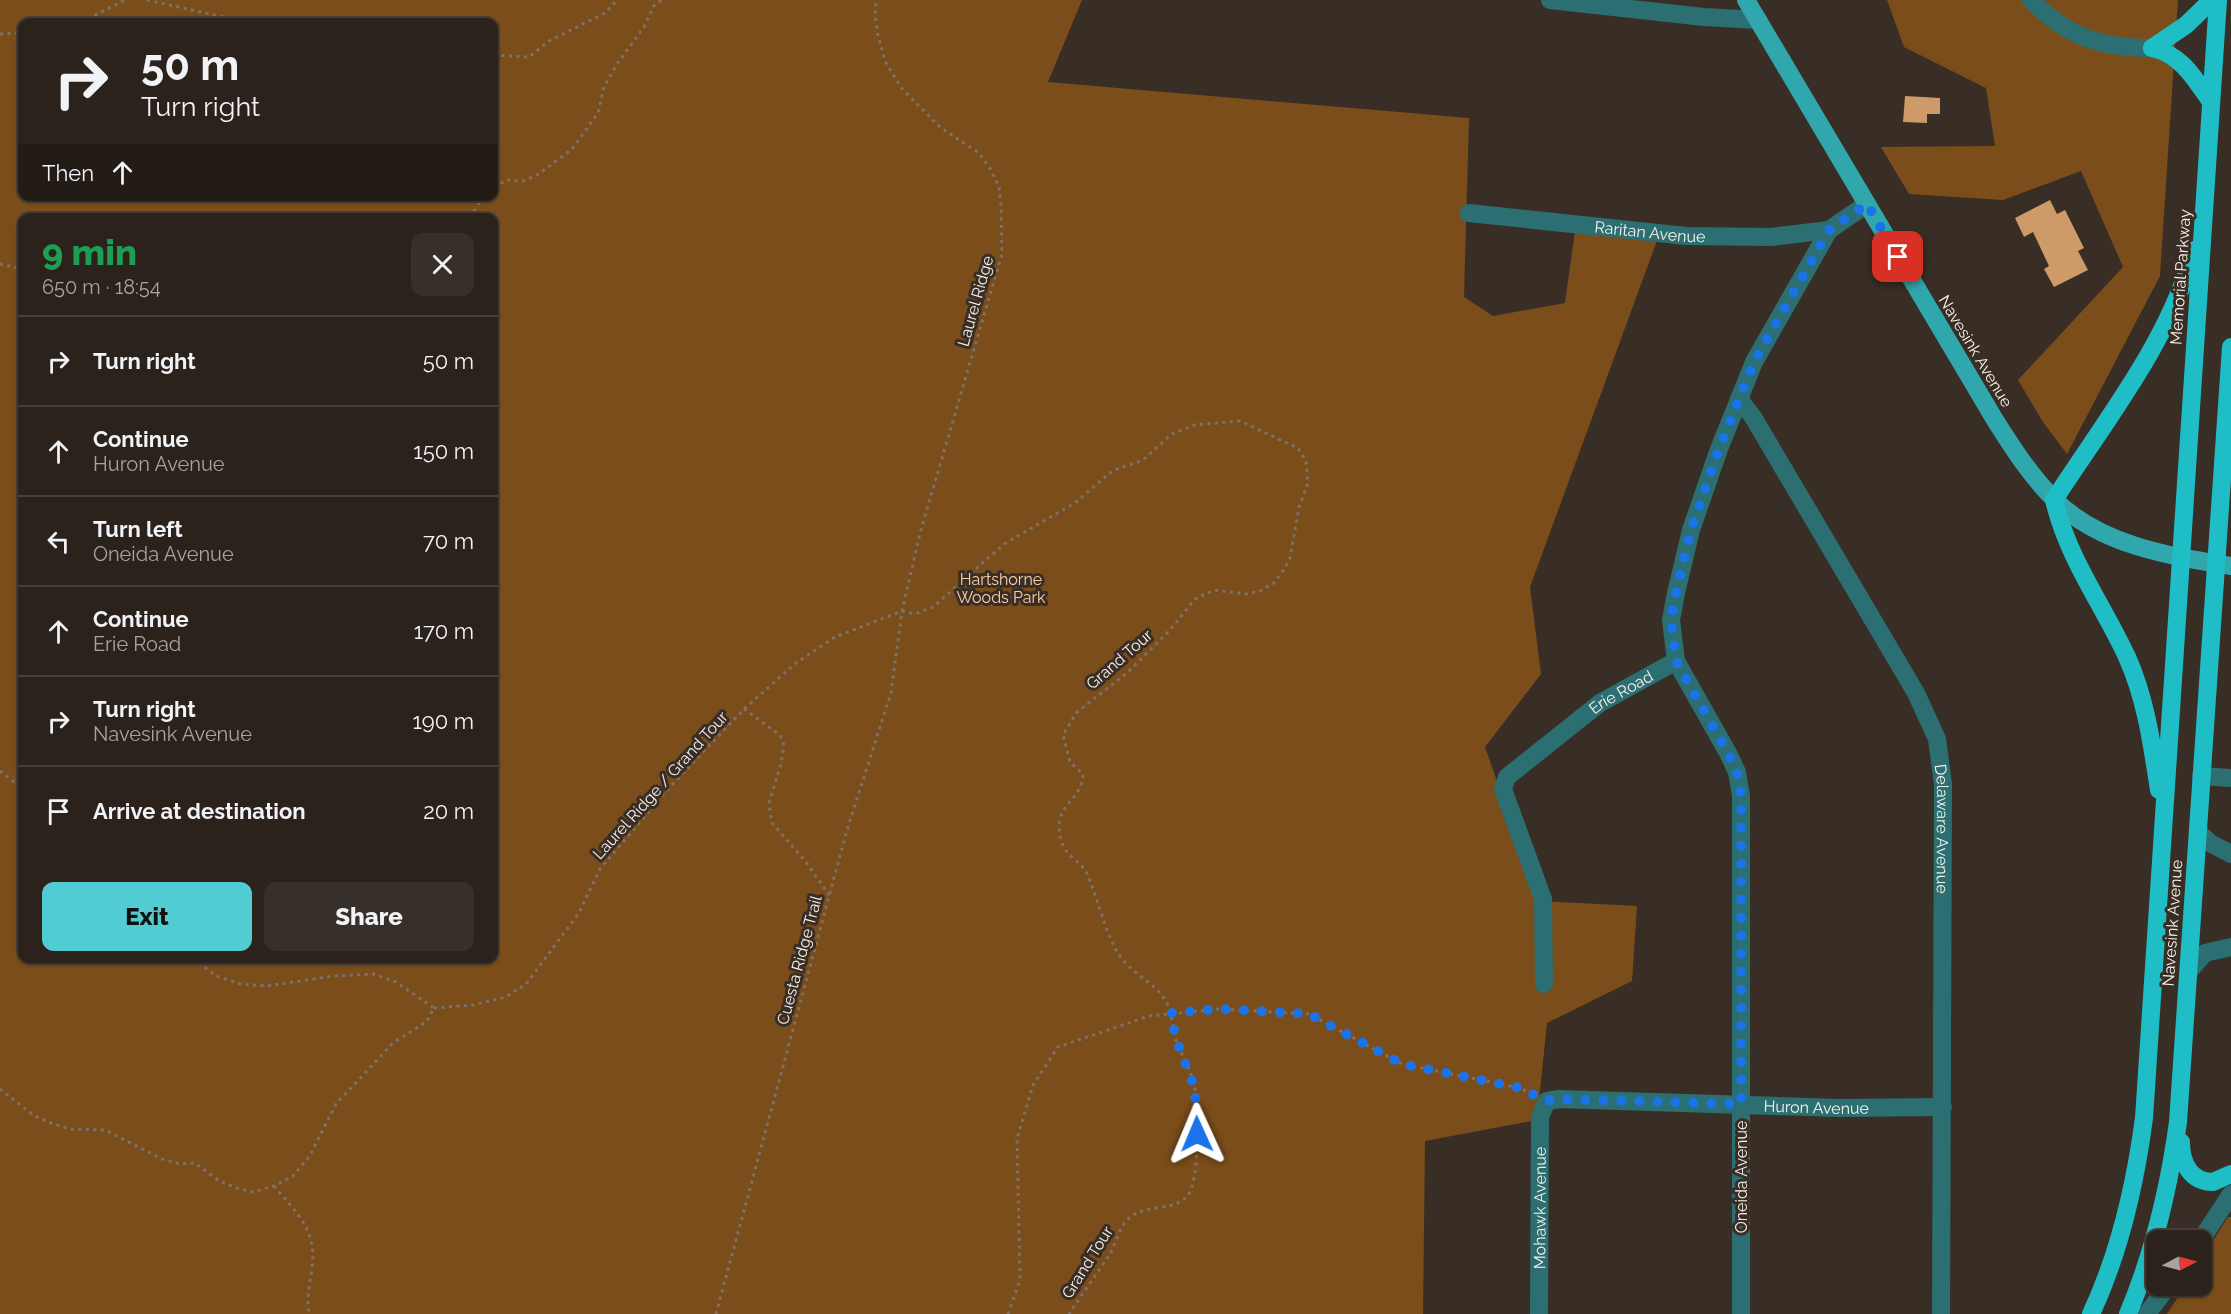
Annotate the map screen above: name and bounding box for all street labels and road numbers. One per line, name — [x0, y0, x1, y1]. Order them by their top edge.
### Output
street label: Memorial Parkway — [2166, 208, 2195, 345]
street label: Raritan Avenue — [1594, 217, 1706, 246]
street label: Laurel Ridge — [953, 254, 997, 349]
street label: Navesink Avenue — [1935, 292, 2016, 411]
street label: Grand Tour — [1082, 625, 1157, 693]
street label: Erie Road — [1585, 667, 1656, 718]
street label: Laurel Ridge / Grand Tour — [589, 707, 732, 863]
street label: Delaware Avenue — [1930, 763, 1952, 894]
street label: Navesink Avenue — [2159, 859, 2186, 987]
street label: Cuesta Ridge Trail — [773, 893, 826, 1027]
street label: Huron Avenue — [1763, 1097, 1869, 1118]
street label: Oneida Avenue — [1732, 1121, 1751, 1233]
street label: Mohawk Avenue — [1530, 1147, 1550, 1269]
street label: Grand Tour — [1058, 1222, 1117, 1302]

